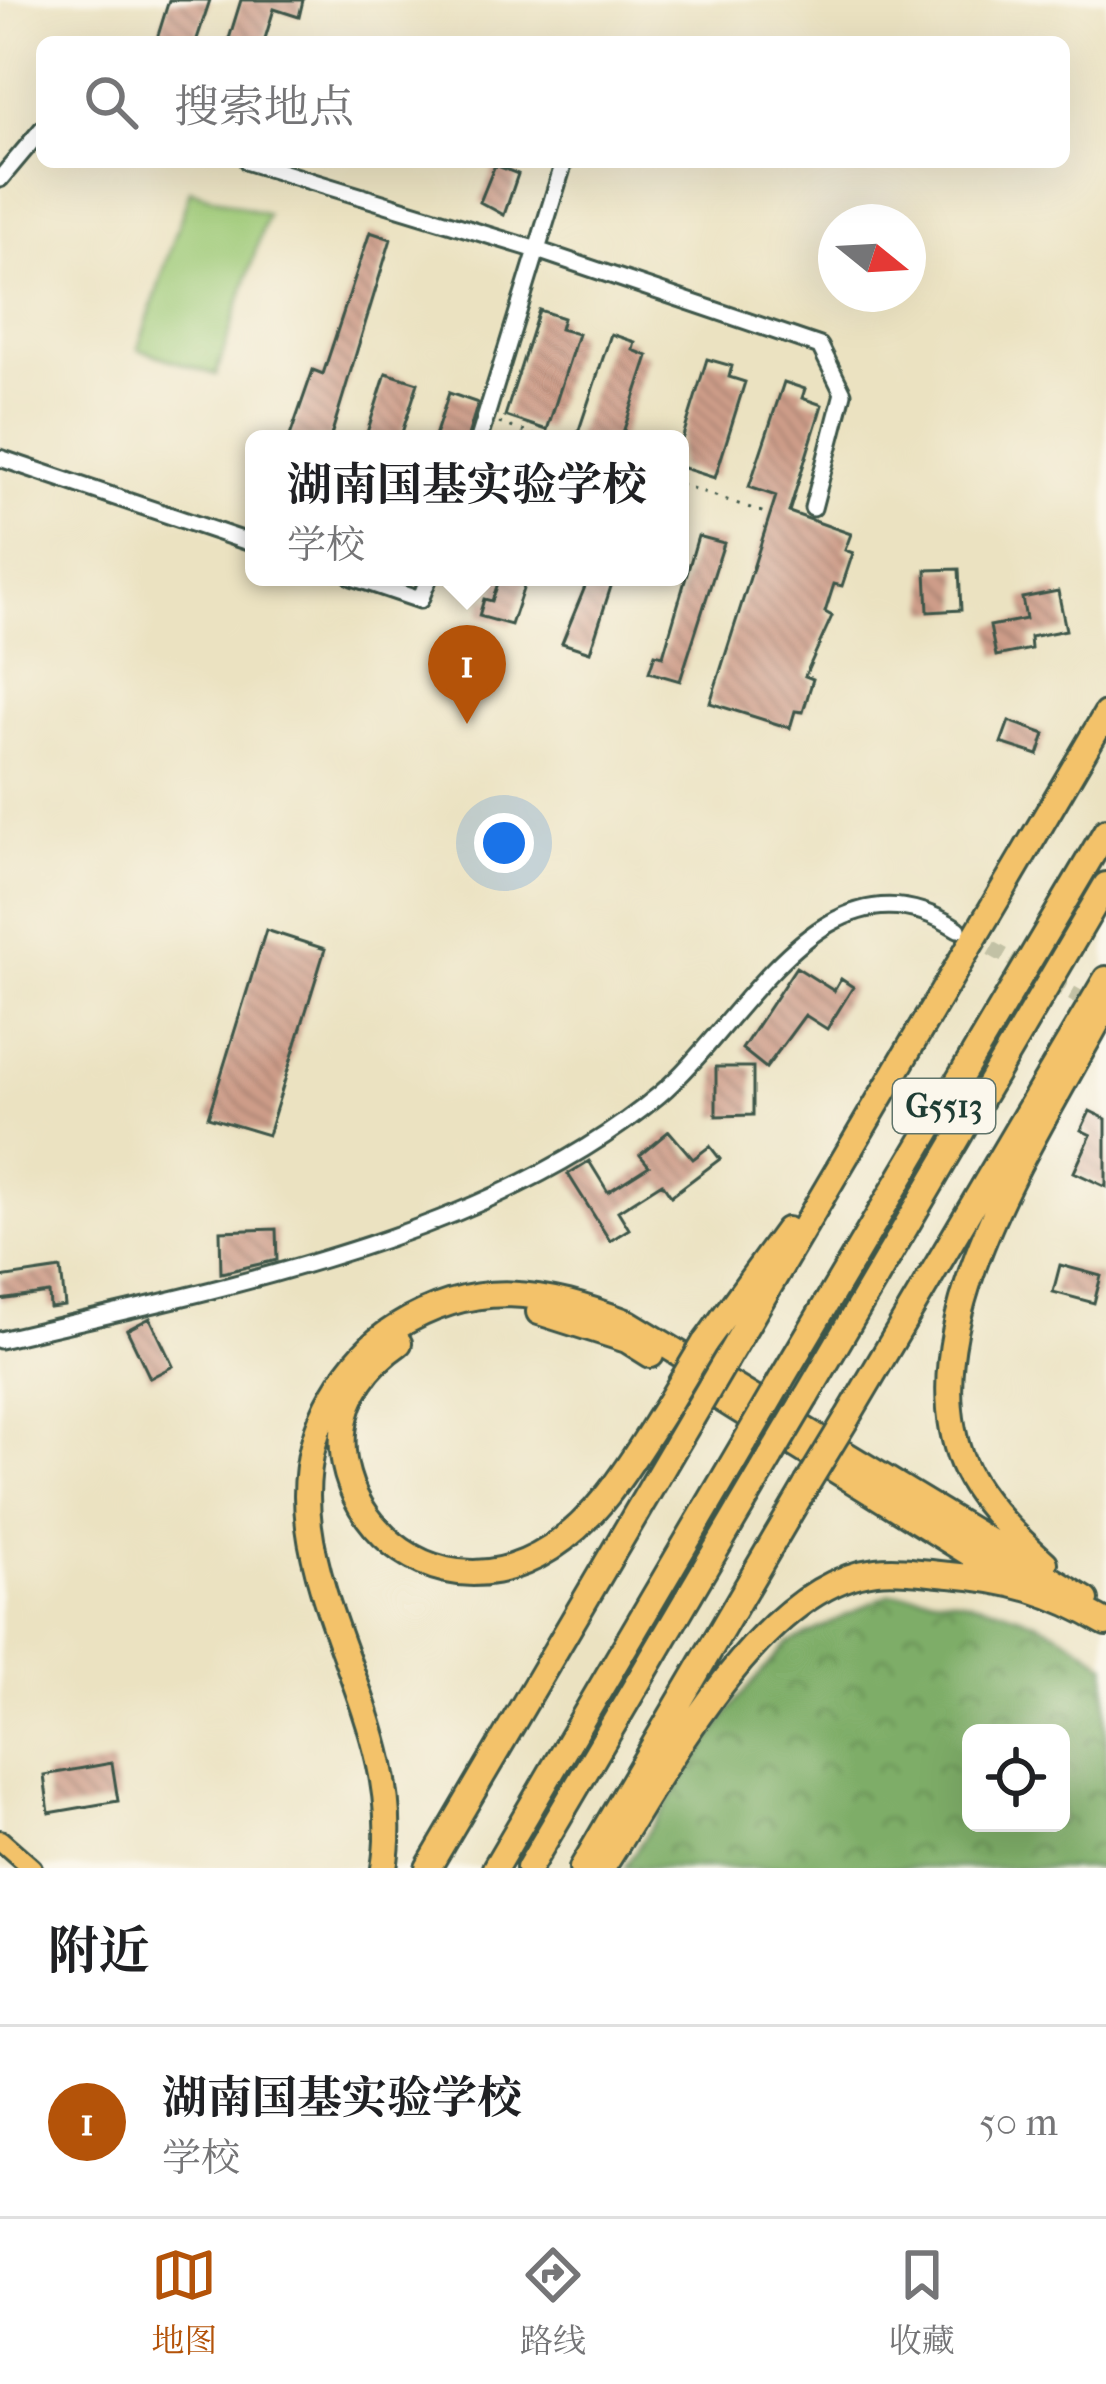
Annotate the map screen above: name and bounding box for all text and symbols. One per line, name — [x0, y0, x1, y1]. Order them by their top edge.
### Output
search box — [36, 36, 1070, 168]
icon: search — [78, 69, 144, 135]
text: 搜索地点 — [174, 81, 354, 134]
north arrow — [818, 204, 926, 312]
popup — [245, 430, 689, 586]
text: 湖南国基实验学校 — [287, 459, 647, 512]
text: 学校 — [287, 522, 365, 568]
pin: 1 — [428, 625, 506, 724]
your location — [474, 813, 534, 873]
road number: G5513 — [893, 1079, 995, 1133]
map controls — [962, 1724, 1070, 1832]
button: locate — [962, 1724, 1070, 1832]
text: 附近 — [48, 1921, 150, 1981]
text: 湖南国基实验学校 — [162, 2072, 522, 2125]
text: 1 — [80, 2099, 94, 2145]
text: 50 m — [979, 2099, 1058, 2145]
text: 学校 — [162, 2135, 240, 2181]
tab: 地图 — [151, 2242, 217, 2361]
tab: 路线 — [520, 2242, 586, 2361]
tab: 收藏 — [889, 2242, 955, 2361]

